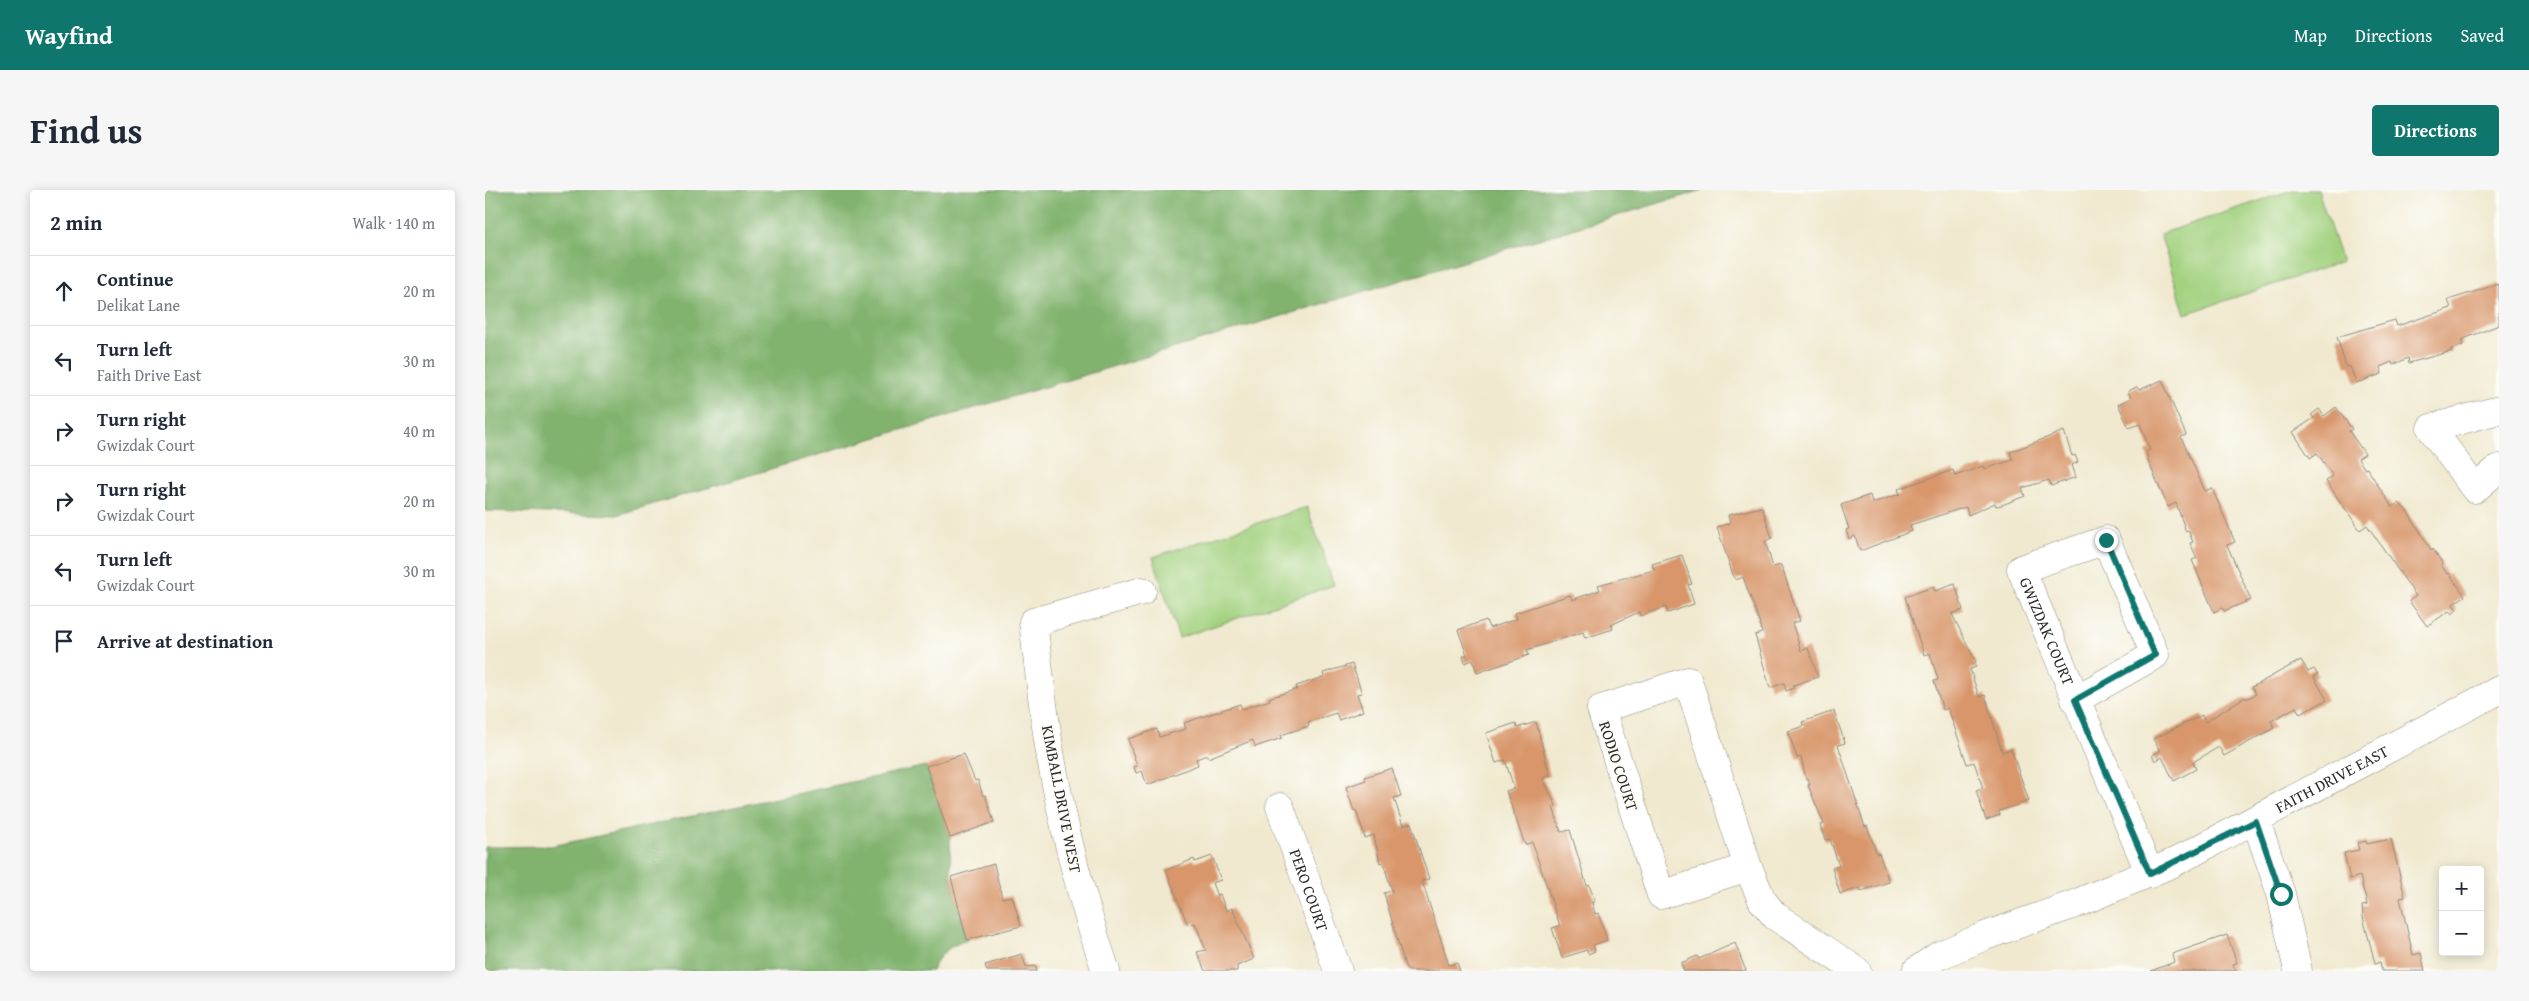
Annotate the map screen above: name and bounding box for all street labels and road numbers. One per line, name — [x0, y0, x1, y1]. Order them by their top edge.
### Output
street label: GWIZDAK COURT — [2014, 573, 2081, 689]
street label: RODIO COURT — [1593, 718, 1645, 814]
street label: KIMBALL DRIVE WEST — [1036, 723, 1088, 875]
street label: FAITH DRIVE EAST — [2271, 739, 2392, 819]
street label: PERO COURT — [1284, 845, 1335, 935]

